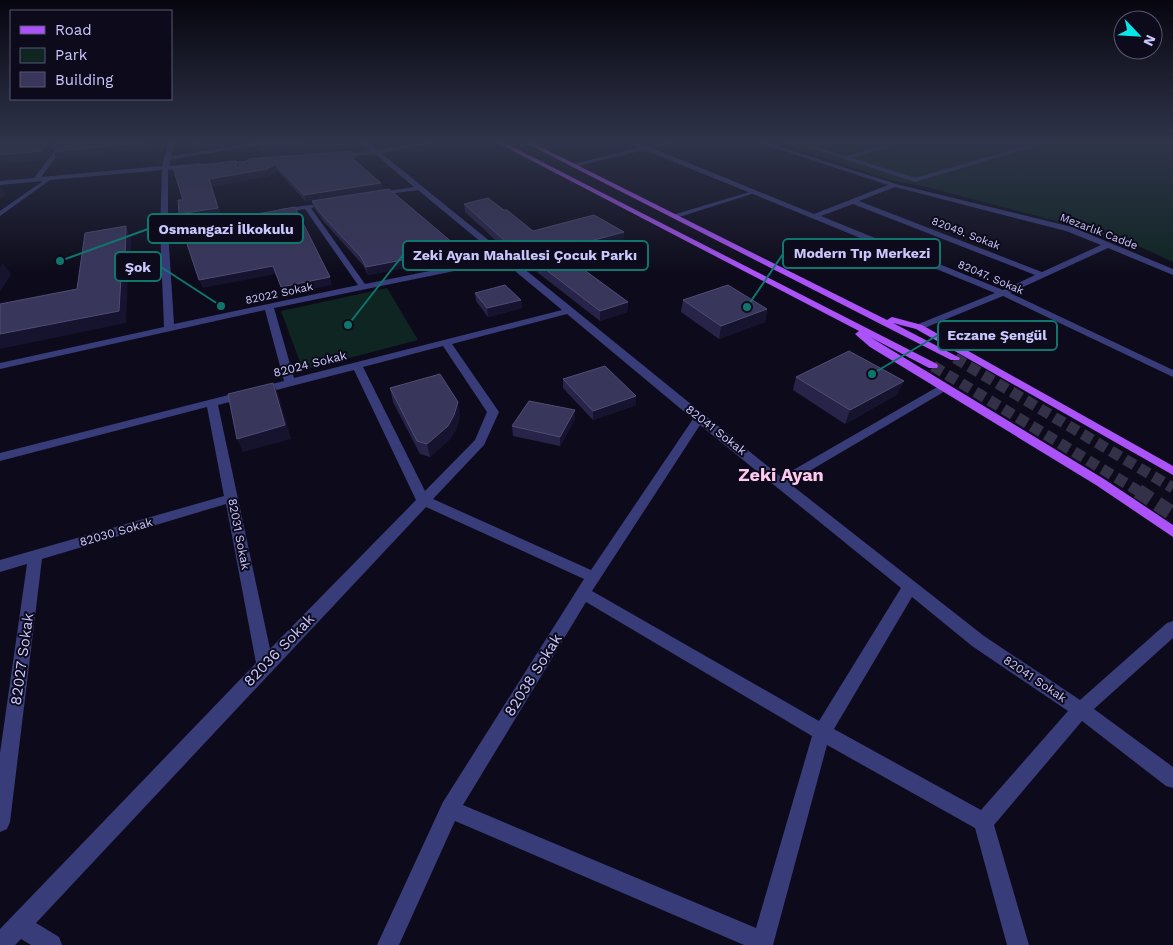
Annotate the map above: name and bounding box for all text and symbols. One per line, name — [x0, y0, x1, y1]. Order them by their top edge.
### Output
legend — [10, 10, 172, 100]
north arrow — [1113, 10, 1163, 60]
text: Road — [55, 21, 92, 39]
text: N — [1140, 32, 1159, 49]
text: Park — [55, 46, 88, 64]
text: Building — [55, 71, 113, 89]
street label: Mezarlık Cadde — [1058, 211, 1140, 252]
callout: Osmangazi İlkokulu — [148, 214, 303, 243]
street label: 82049. Sokak — [930, 214, 1002, 252]
text: Osmangazi İlkokulu — [158, 221, 294, 237]
callout: Modern Tıp Merkezi — [783, 239, 940, 268]
callout: Zeki Ayan Mahallesi Çocuk Parkı — [403, 241, 648, 270]
text: Modern Tıp Merkezi — [794, 245, 930, 261]
text: Zeki Ayan Mahallesi Çocuk Parkı — [413, 247, 637, 263]
callout: Şok — [115, 252, 161, 281]
street label: 82047. Sokak — [956, 258, 1026, 297]
text: Şok — [125, 259, 151, 275]
street label: 82022 Sokak — [244, 280, 314, 307]
callout: Eczane Şengül — [938, 321, 1057, 350]
text: Eczane Şengül — [947, 327, 1047, 343]
street label: 82024 Sokak — [272, 348, 348, 380]
street label: 82041 Sokak — [683, 402, 749, 458]
district label: Zeki Ayan — [738, 464, 824, 485]
street label: 82031 Sokak — [225, 497, 253, 571]
street label: 82030 Sokak — [78, 515, 154, 549]
street label: 82036 Sokak — [240, 610, 318, 690]
street label: 82027 Sokak — [7, 611, 37, 706]
street label: 82038 Sokak — [500, 630, 566, 720]
street label: 82041 Sokak — [1001, 653, 1069, 705]

